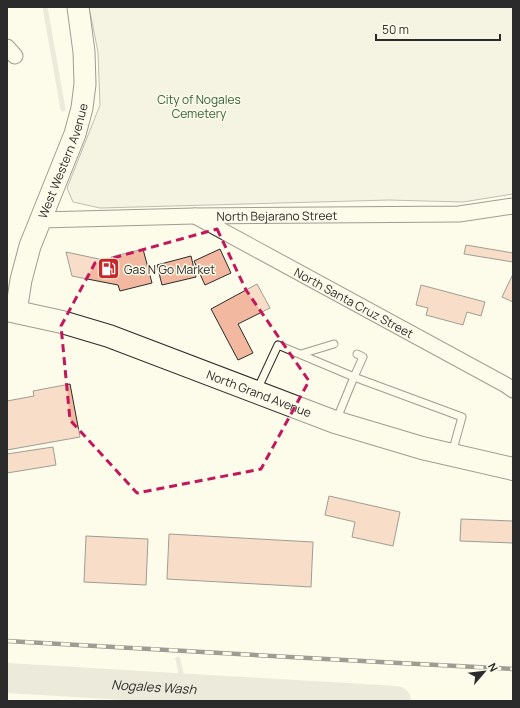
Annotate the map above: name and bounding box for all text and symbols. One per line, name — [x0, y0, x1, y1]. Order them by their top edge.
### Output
scale bar — [376, 16, 500, 42]
text: 50 m — [382, 21, 409, 38]
park label: City of Nogales Cemetery — [157, 91, 241, 122]
street label: West Western Avenue — [34, 102, 91, 221]
street label: North Bejarano Street — [217, 206, 338, 224]
fuel station icon: Gas N Go Market — [96, 256, 122, 282]
place label: Gas N Go Market — [124, 261, 215, 278]
street label: North Santa Cruz Street — [291, 263, 417, 342]
street label: North Grand Avenue — [204, 365, 314, 421]
north arrow — [464, 652, 504, 692]
text: N — [485, 660, 502, 674]
water label: Nogales Wash — [111, 675, 198, 698]

